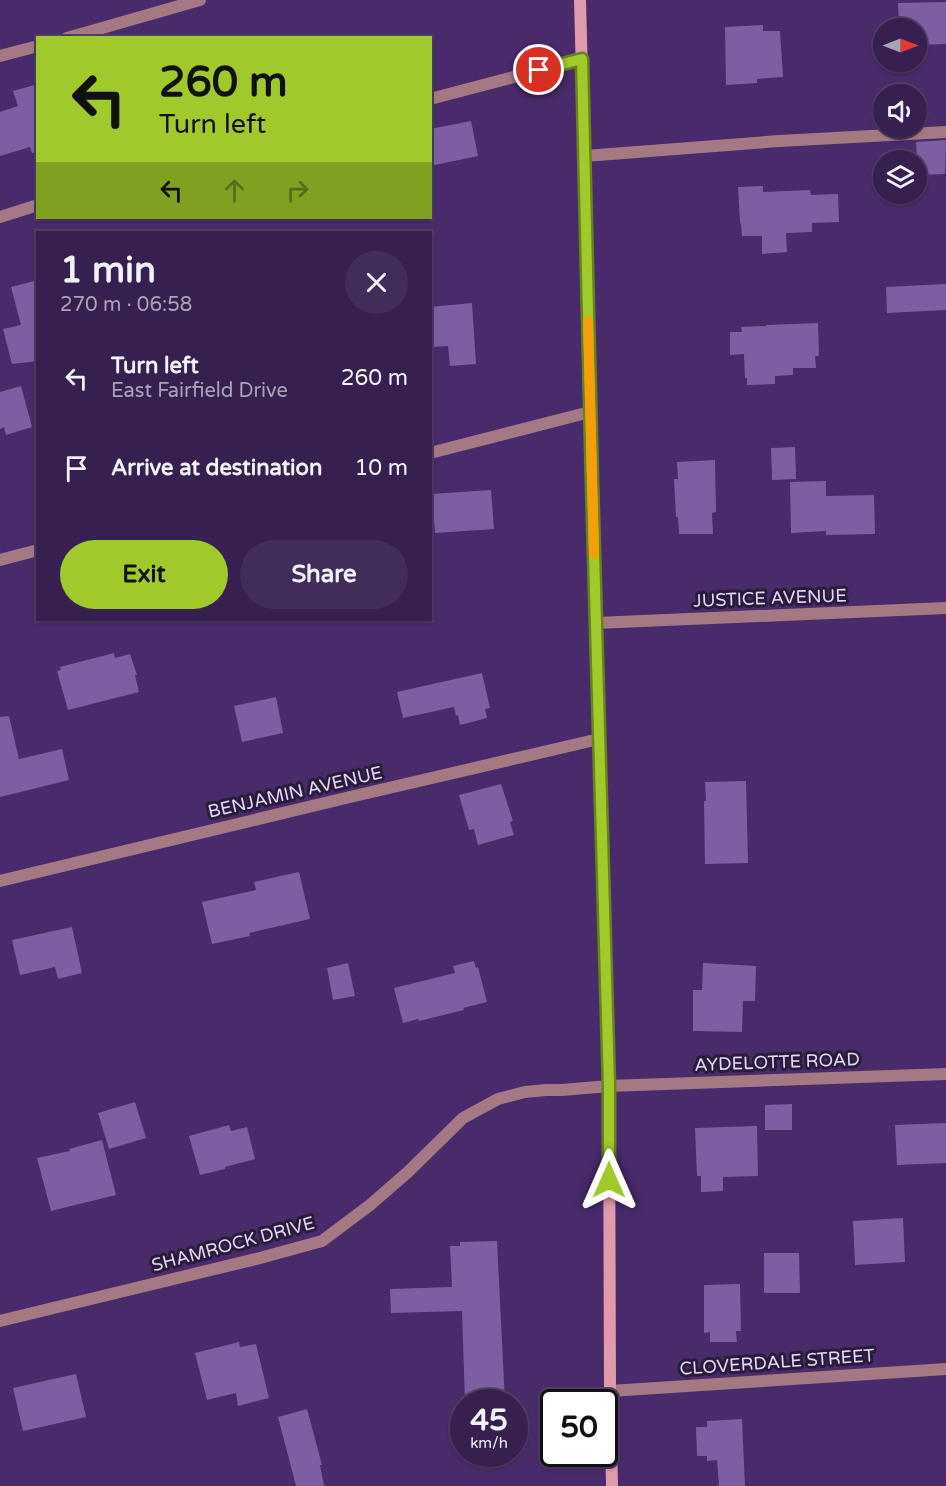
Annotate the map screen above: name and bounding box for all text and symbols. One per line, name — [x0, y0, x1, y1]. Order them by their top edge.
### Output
north arrow — [873, 18, 927, 72]
map controls — [873, 18, 927, 204]
pin — [513, 44, 564, 95]
icon: arrive — [522, 53, 555, 86]
text: 260 m — [159, 57, 288, 108]
icon: left — [60, 60, 138, 138]
button: sound — [873, 84, 927, 138]
text: Turn left — [159, 108, 266, 141]
button: layers — [873, 150, 927, 204]
icon: left — [155, 174, 188, 207]
icon: ahead — [218, 174, 251, 207]
icon: right — [281, 174, 314, 207]
text: 1 min — [60, 249, 156, 292]
button: close — [345, 251, 408, 314]
text: 270 m · 06:58 — [60, 293, 192, 317]
text: Turn left — [111, 353, 199, 379]
icon: left — [60, 362, 93, 395]
text: 260 m — [341, 365, 408, 391]
text: East Fairfield Drive — [111, 379, 288, 403]
icon: arrive — [60, 452, 93, 485]
text: Arrive at destination — [111, 455, 322, 481]
text: 10 m — [354, 455, 408, 481]
button: Exit — [60, 540, 228, 609]
button: Share — [240, 540, 408, 609]
street label: JUSTICE AVENUE — [693, 584, 847, 612]
street label: BENJAMIN AVENUE — [206, 761, 384, 823]
street label: AYDELOTTE ROAD — [694, 1048, 860, 1076]
position arrow — [577, 1148, 641, 1212]
street label: SHAMROCK DRIVE — [149, 1212, 317, 1276]
street label: CLOVERDALE STREET — [679, 1344, 875, 1380]
speed limit sign: 50 — [540, 1389, 618, 1467]
text: 45 — [470, 1402, 508, 1439]
text: km/h — [470, 1434, 508, 1452]

